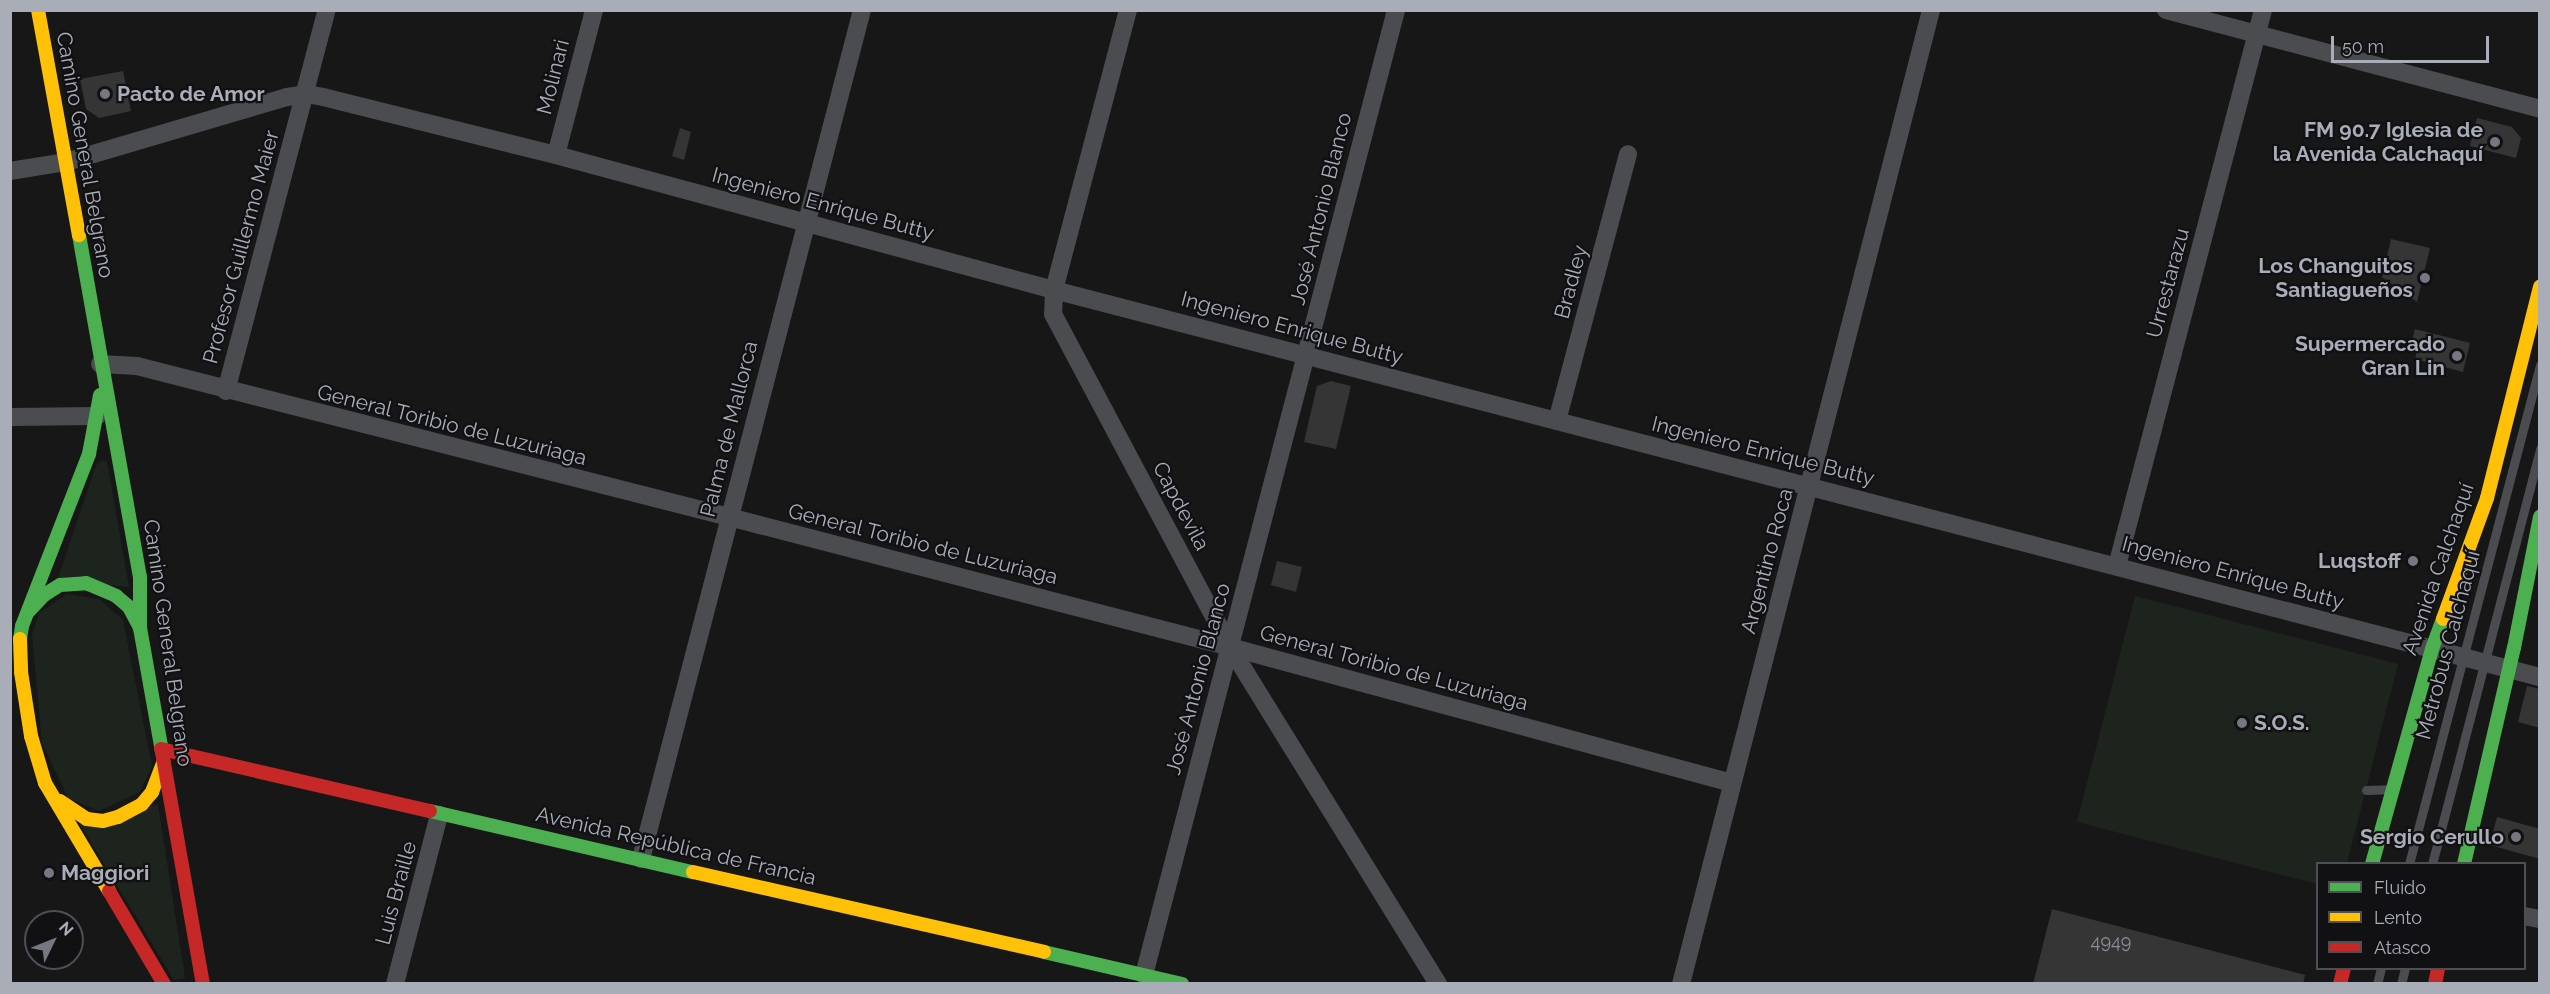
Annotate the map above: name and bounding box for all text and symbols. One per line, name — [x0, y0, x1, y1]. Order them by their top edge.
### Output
scale bar — [2334, 24, 2492, 62]
street label: Camino General Belgrano — [51, 30, 119, 280]
text: 50 m — [2342, 36, 2384, 57]
street label: Molinari — [532, 37, 574, 117]
place label: Pacto de Amor — [117, 81, 265, 107]
marker: Pacto de Amor — [98, 87, 112, 101]
street label: José Antonio Blanco — [1285, 110, 1357, 308]
place label: FM 90.7 Iglesia de la Avenida Calchaquí — [2272, 117, 2483, 167]
street label: Profesor Guillermo Maier — [198, 127, 284, 367]
marker: FM 90.7 Iglesia de la Avenida Calchaquí — [2488, 135, 2502, 149]
street label: Ingeniero Enrique Butty — [709, 162, 937, 246]
street label: Urrestarazu — [2141, 225, 2195, 341]
street label: Bradley — [1549, 243, 1593, 321]
place label: Los Changuitos Santiagueños — [2258, 253, 2413, 303]
marker: Los Changuitos Santiagueños — [2418, 271, 2432, 285]
street label: Ingeniero Enrique Butty — [1178, 286, 1406, 370]
place label: Supermercado Gran Lin — [2295, 331, 2445, 381]
street label: Palma de Mallorca — [695, 338, 763, 520]
marker: Supermercado Gran Lin — [2450, 349, 2464, 363]
street label: General Toribio de Luzuriaga — [314, 379, 590, 471]
street label: Ingeniero Enrique Butty — [1649, 411, 1877, 491]
street label: Capdevila — [1147, 457, 1215, 555]
street label: Avenida Calchaquí — [2397, 480, 2479, 658]
street label: Argentino Roca — [1736, 486, 1798, 636]
street label: General Toribio de Luzuriaga — [785, 498, 1061, 590]
street label: Camino General Belgrano — [138, 517, 198, 769]
street label: Ingeniero Enrique Butty — [2119, 531, 2347, 615]
place label: Luqstoff — [2318, 548, 2401, 574]
street label: Metrobus Calchaquí — [2411, 548, 2485, 742]
marker: Luqstoff — [2406, 554, 2420, 568]
street label: José Antonio Blanco — [1160, 580, 1236, 778]
street label: General Toribio de Luzuriaga — [1256, 620, 1532, 716]
place label: S.O.S. — [2254, 710, 2309, 736]
marker: S.O.S. — [2235, 716, 2249, 730]
street label: Avenida República de Francia — [533, 801, 819, 891]
place label: Sergio Cerullo — [2360, 824, 2504, 850]
marker: Sergio Cerullo — [2509, 830, 2523, 844]
street label: Luis Braille — [370, 839, 422, 947]
place label: Maggiori — [61, 860, 149, 886]
legend — [2316, 862, 2526, 970]
marker: Maggiori — [42, 866, 56, 880]
text: Fluido — [2374, 877, 2426, 898]
text: Lento — [2374, 907, 2422, 928]
north arrow — [24, 910, 84, 970]
text: N — [55, 918, 77, 940]
house number: 4949 — [2091, 931, 2131, 953]
text: Atasco — [2374, 937, 2431, 958]

